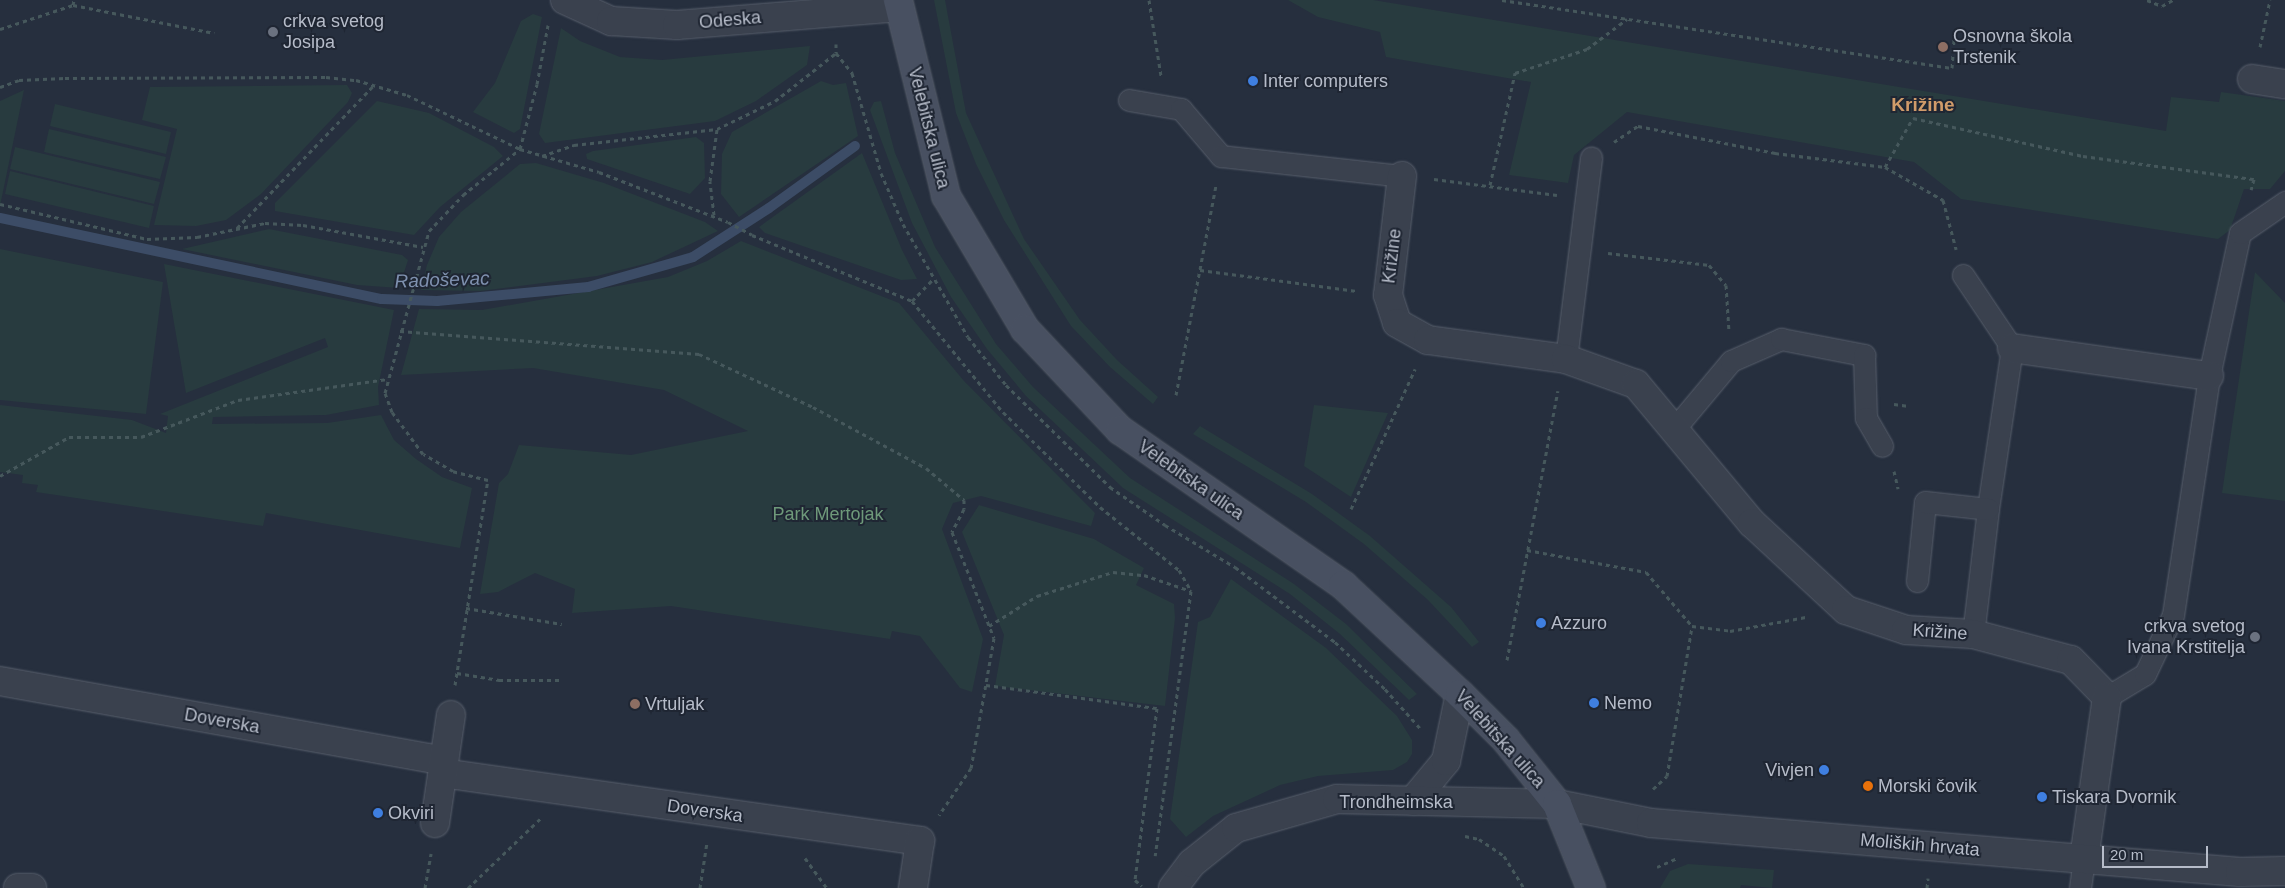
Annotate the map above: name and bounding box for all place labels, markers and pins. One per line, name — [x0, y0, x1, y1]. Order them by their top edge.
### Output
place label: crkva svetog Josipa — [283, 11, 384, 54]
marker: crkva svetog Josipa — [267, 26, 279, 38]
place label: Osnovna škola Trstenik — [1953, 26, 2072, 68]
marker: Osnovna škola Trstenik — [1937, 41, 1949, 53]
place label: Inter computers — [1263, 70, 1388, 92]
marker: Inter computers — [1247, 75, 1259, 87]
place label: Azzuro — [1551, 612, 1607, 634]
place label: crkva svetog Ivana Krstitelja — [2127, 616, 2245, 659]
marker: Azzuro — [1535, 617, 1547, 629]
marker: crkva svetog Ivana Krstitelja — [2249, 631, 2261, 643]
place label: Nemo — [1604, 692, 1652, 714]
place label: Vrtuljak — [645, 693, 704, 715]
marker: Nemo — [1588, 697, 1600, 709]
marker: Vrtuljak — [629, 698, 641, 710]
place label: Vivjen — [1765, 759, 1814, 781]
marker: Vivjen — [1818, 764, 1830, 776]
place label: Morski čovik — [1878, 775, 1977, 797]
marker: Morski čovik — [1862, 780, 1874, 792]
place label: Tiskara Dvornik — [2052, 786, 2176, 808]
marker: Tiskara Dvornik — [2036, 791, 2048, 803]
place label: Okviri — [388, 802, 434, 824]
marker: Okviri — [372, 807, 384, 819]

